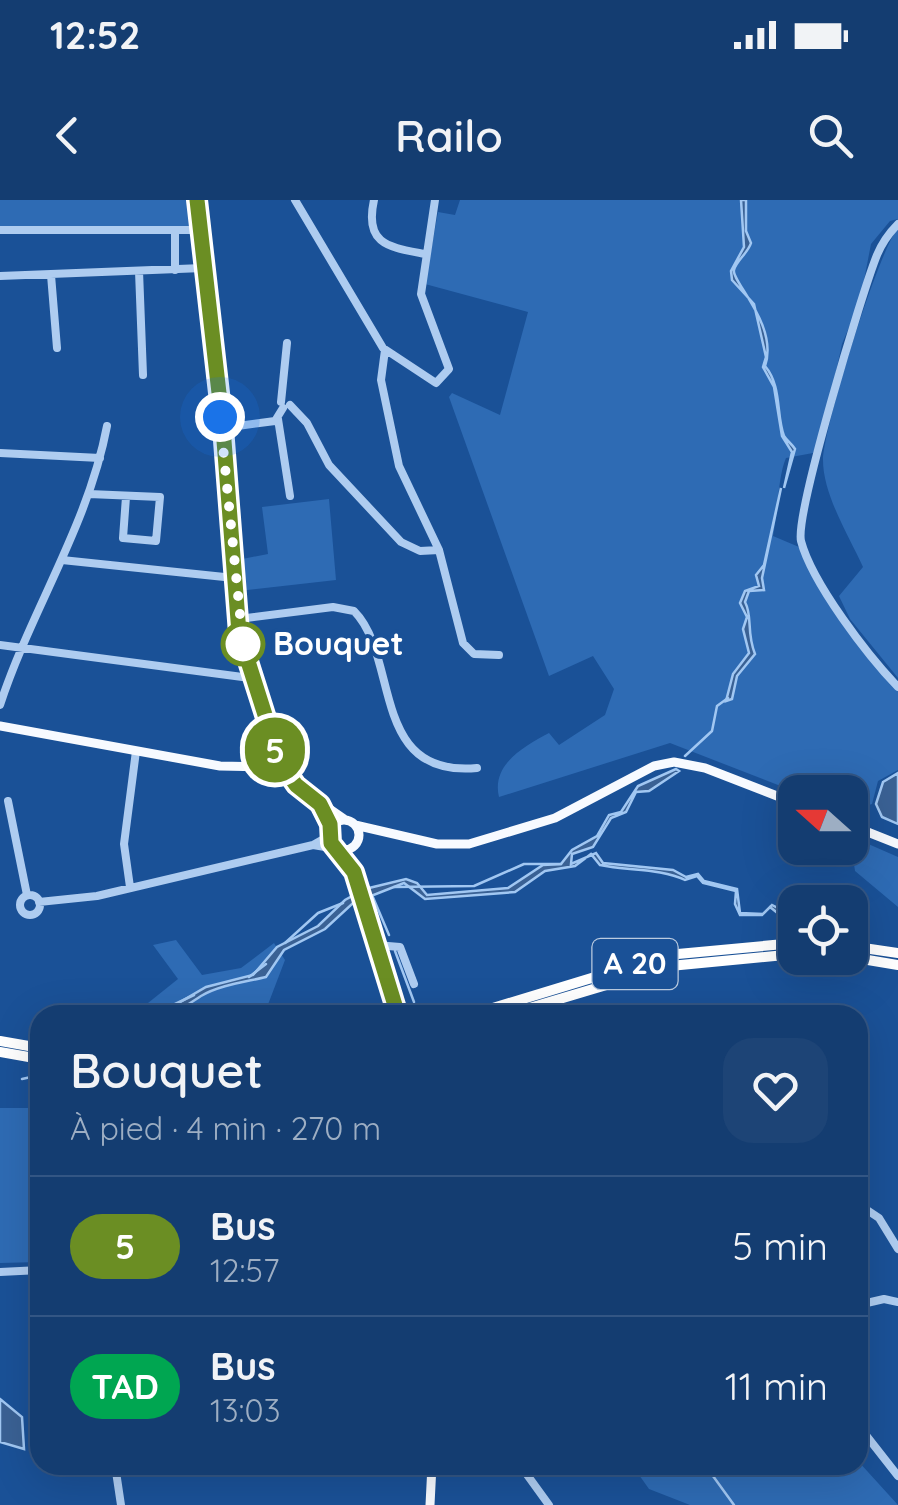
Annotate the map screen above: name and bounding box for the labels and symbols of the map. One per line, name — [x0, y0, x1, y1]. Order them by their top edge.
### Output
your location — [195, 392, 245, 442]
marker: Bouquet — [222, 623, 264, 665]
place label: Bouquet — [273, 623, 404, 663]
line badge: 5 — [242, 718, 308, 782]
north arrow — [778, 775, 868, 865]
road number: A 20 — [592, 939, 678, 989]

